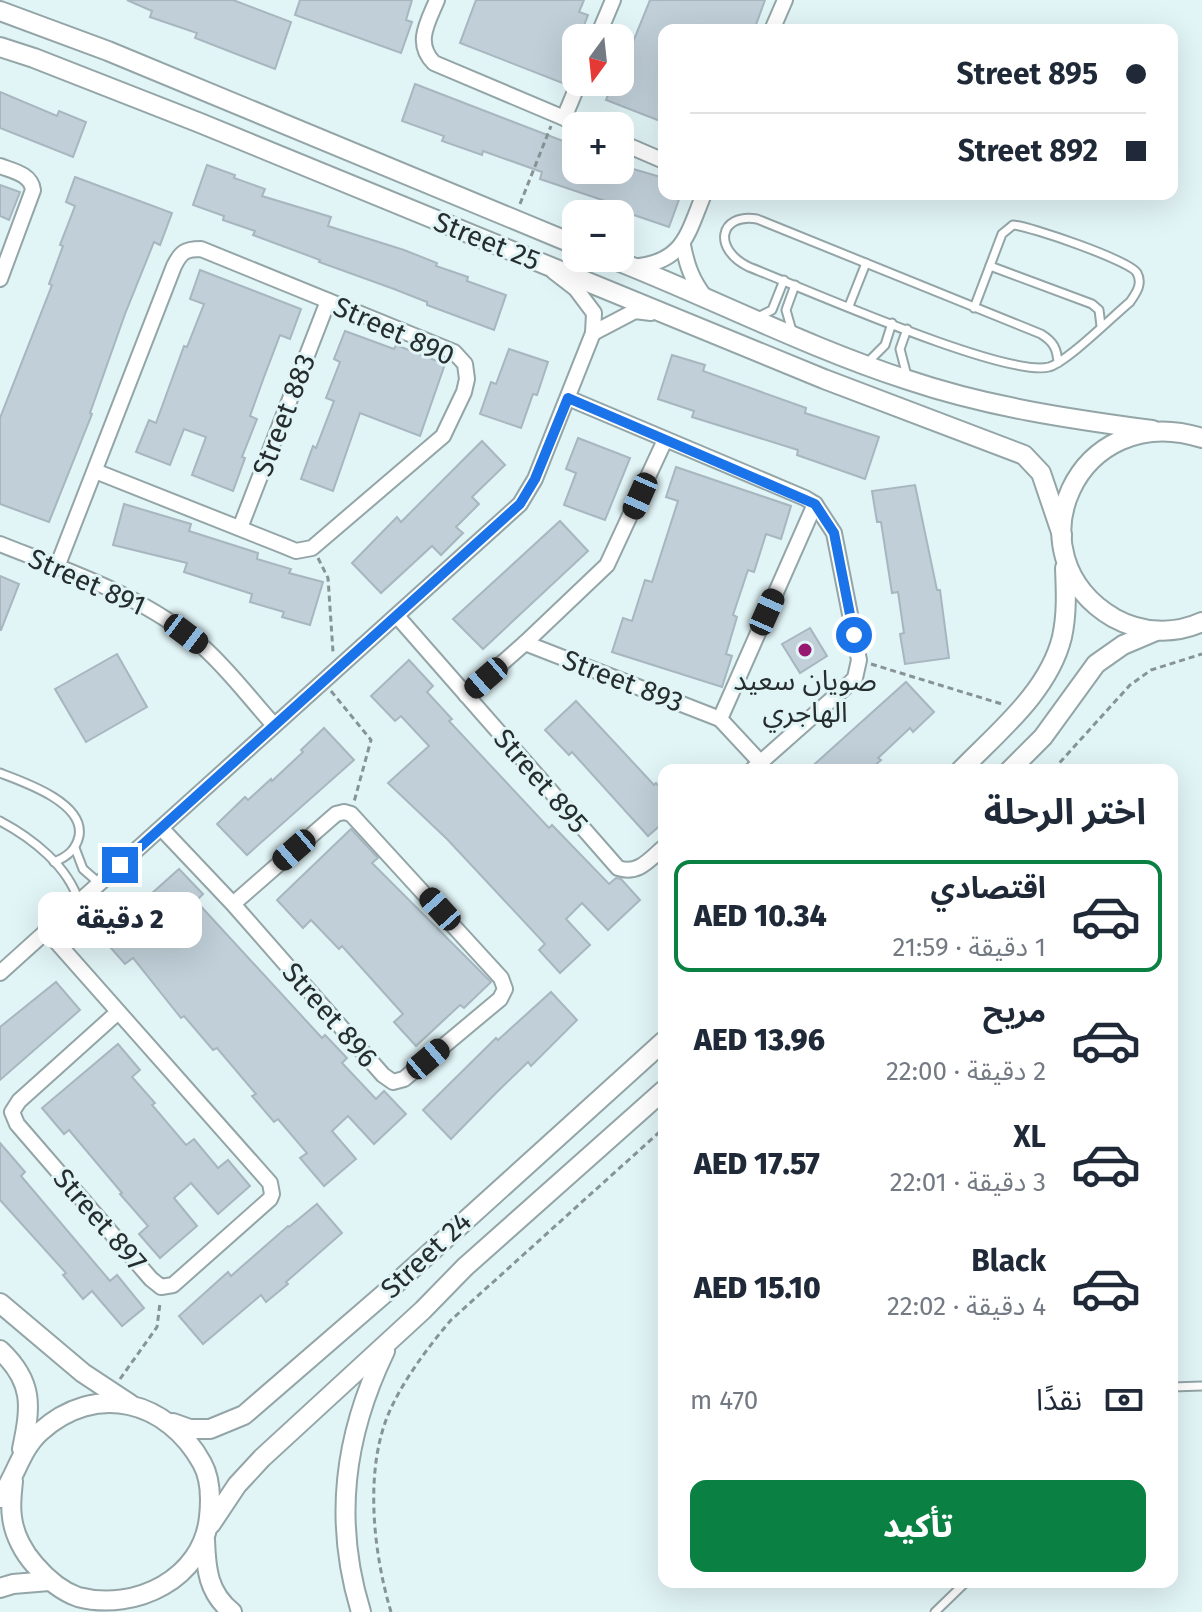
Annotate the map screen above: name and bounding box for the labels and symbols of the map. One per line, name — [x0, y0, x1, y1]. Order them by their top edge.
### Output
north arrow — [562, 24, 634, 96]
street label: Street 25 — [429, 205, 545, 277]
street label: Street 890 — [329, 290, 459, 372]
street label: Street 883 — [246, 349, 322, 481]
car — [619, 469, 661, 523]
street label: Street 891 — [23, 542, 151, 622]
car — [746, 585, 788, 639]
car — [160, 610, 212, 658]
route start — [836, 617, 872, 653]
marker: صويان سعيد الهاجري — [796, 641, 814, 659]
street label: Street 893 — [558, 643, 688, 719]
car — [460, 653, 512, 703]
place label: صويان سعيد الهاجري — [733, 664, 877, 733]
street label: Street 895 — [487, 722, 595, 840]
car — [268, 825, 320, 875]
route end — [102, 847, 138, 883]
car — [415, 883, 465, 935]
callout: 2 دقيقة — [38, 893, 202, 949]
street label: Street 896 — [276, 956, 384, 1074]
car — [402, 1034, 454, 1084]
street label: Street 897 — [47, 1162, 153, 1278]
street label: Street 24 — [374, 1205, 478, 1305]

